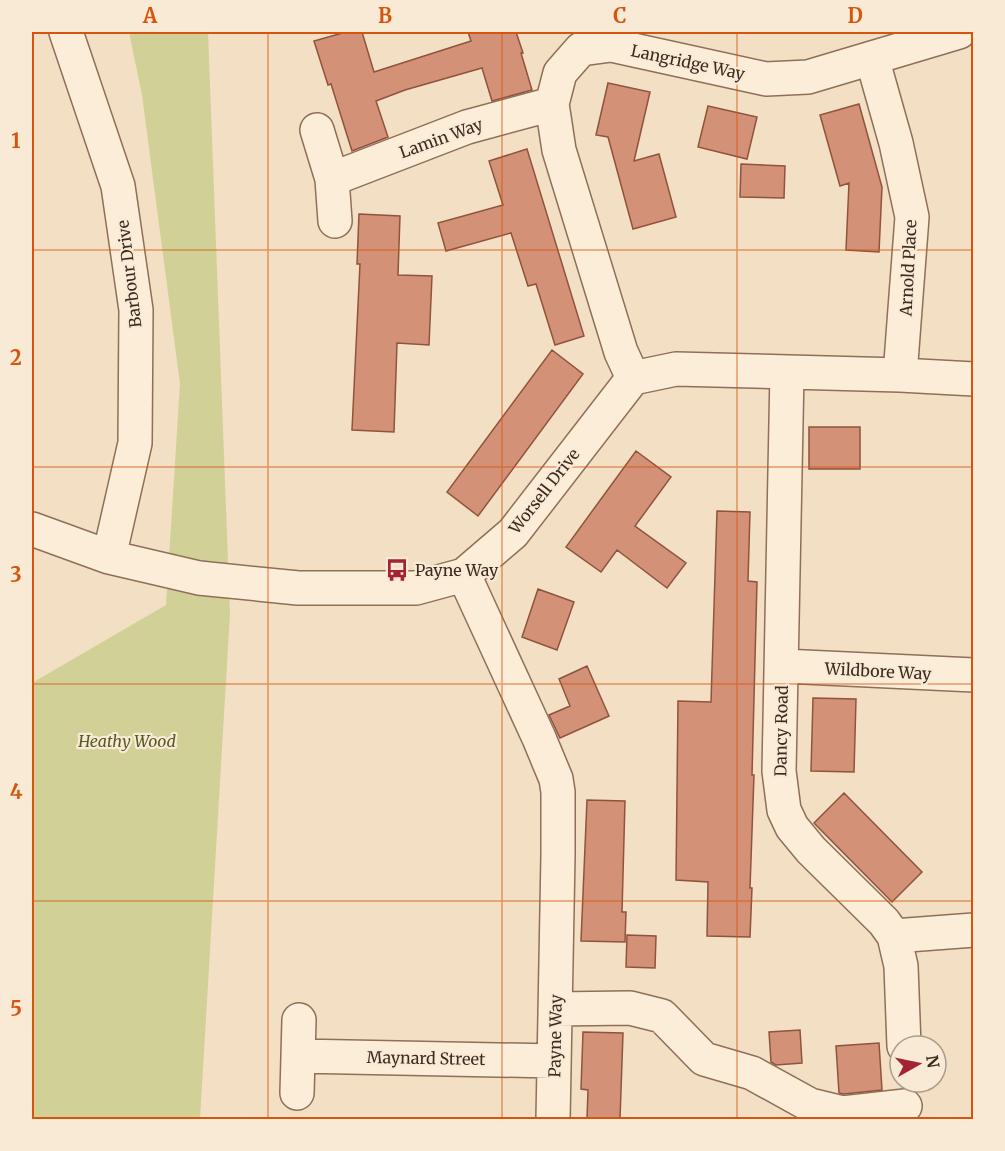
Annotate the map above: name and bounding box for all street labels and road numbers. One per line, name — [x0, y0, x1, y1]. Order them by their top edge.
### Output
street label: Langridge Way — [629, 40, 747, 84]
street label: Lamin Way — [397, 113, 486, 162]
street label: Barbour Drive — [112, 219, 146, 329]
street label: Arnold Place — [895, 219, 921, 318]
street label: Worsell Drive — [504, 444, 584, 539]
street label: Wildbore Way — [823, 658, 932, 684]
street label: Dancy Road — [770, 685, 792, 777]
street label: Payne Way — [544, 993, 566, 1078]
street label: Maynard Street — [367, 1047, 486, 1069]

